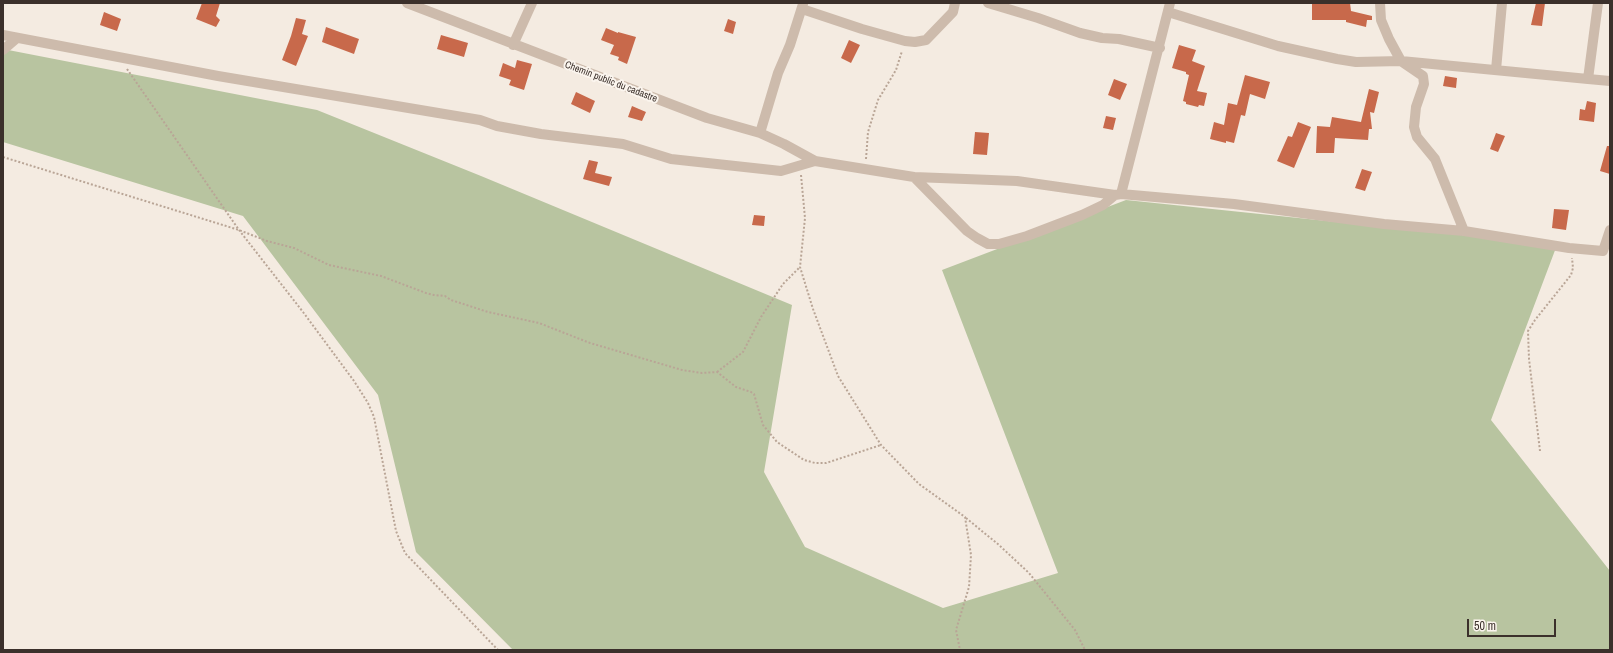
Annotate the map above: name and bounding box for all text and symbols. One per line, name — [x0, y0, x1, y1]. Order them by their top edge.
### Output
street label: Chemin public du cadastre — [563, 59, 659, 105]
scale bar — [1469, 611, 1558, 637]
text: 50 m — [1474, 618, 1496, 634]

